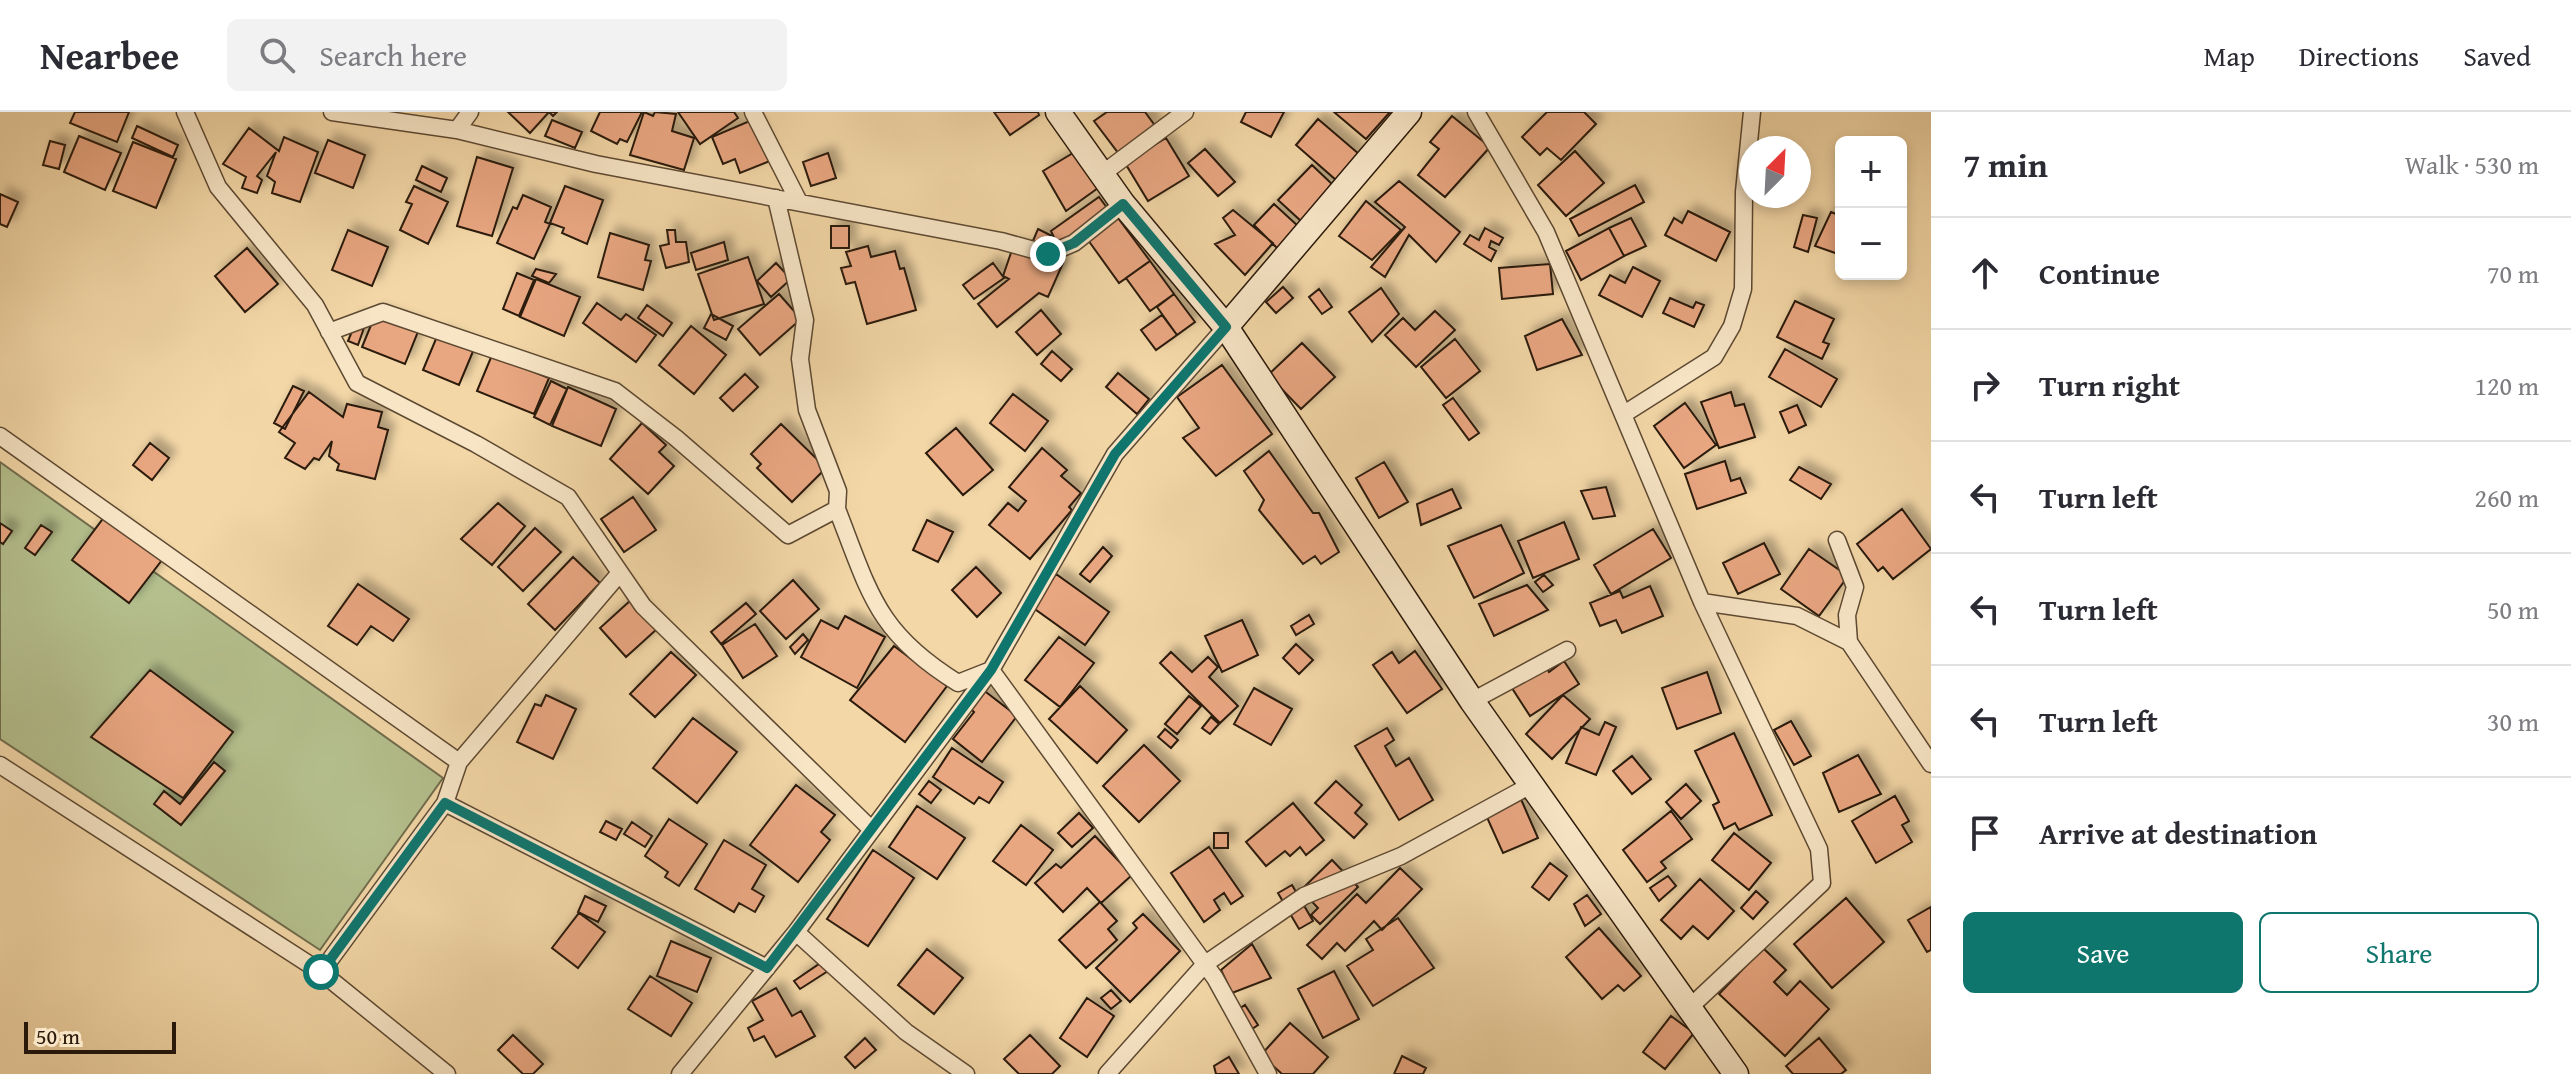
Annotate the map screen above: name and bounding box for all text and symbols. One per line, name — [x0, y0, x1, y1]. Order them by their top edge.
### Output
search box — [227, 19, 787, 91]
text: Nearbee — [40, 27, 179, 83]
icon: search — [255, 33, 299, 77]
text: Search here — [319, 33, 467, 77]
text: Map — [2203, 35, 2255, 76]
text: Directions — [2299, 35, 2419, 76]
text: Saved — [2463, 35, 2531, 76]
north arrow — [1739, 136, 1811, 208]
map controls — [1835, 136, 1907, 280]
button: + — [1835, 136, 1907, 208]
text: 7 min — [1963, 140, 2048, 189]
text: Walk · 530 m — [2405, 145, 2539, 184]
button: − — [1835, 208, 1907, 280]
route end — [1030, 236, 1066, 272]
icon: ahead — [1963, 251, 2007, 295]
text: Continue — [2039, 251, 2160, 295]
text: 70 m — [2487, 254, 2539, 293]
icon: right — [1963, 363, 2007, 407]
text: Turn right — [2039, 363, 2180, 407]
text: 120 m — [2474, 366, 2539, 405]
icon: left — [1963, 475, 2007, 519]
text: Turn left — [2039, 475, 2158, 519]
text: 260 m — [2474, 478, 2539, 517]
icon: left — [1963, 587, 2007, 631]
text: Turn left — [2039, 587, 2158, 631]
text: 50 m — [2487, 590, 2539, 629]
icon: left — [1963, 699, 2007, 743]
text: Turn left — [2039, 699, 2158, 743]
text: 30 m — [2487, 702, 2539, 741]
icon: arrive — [1963, 811, 2007, 855]
text: Arrive at destination — [2039, 811, 2317, 855]
button: Save — [1963, 912, 2243, 993]
button: Share — [2259, 912, 2539, 993]
route start — [303, 954, 339, 990]
scale bar — [24, 1018, 176, 1054]
text: 50 m — [36, 1020, 80, 1052]

